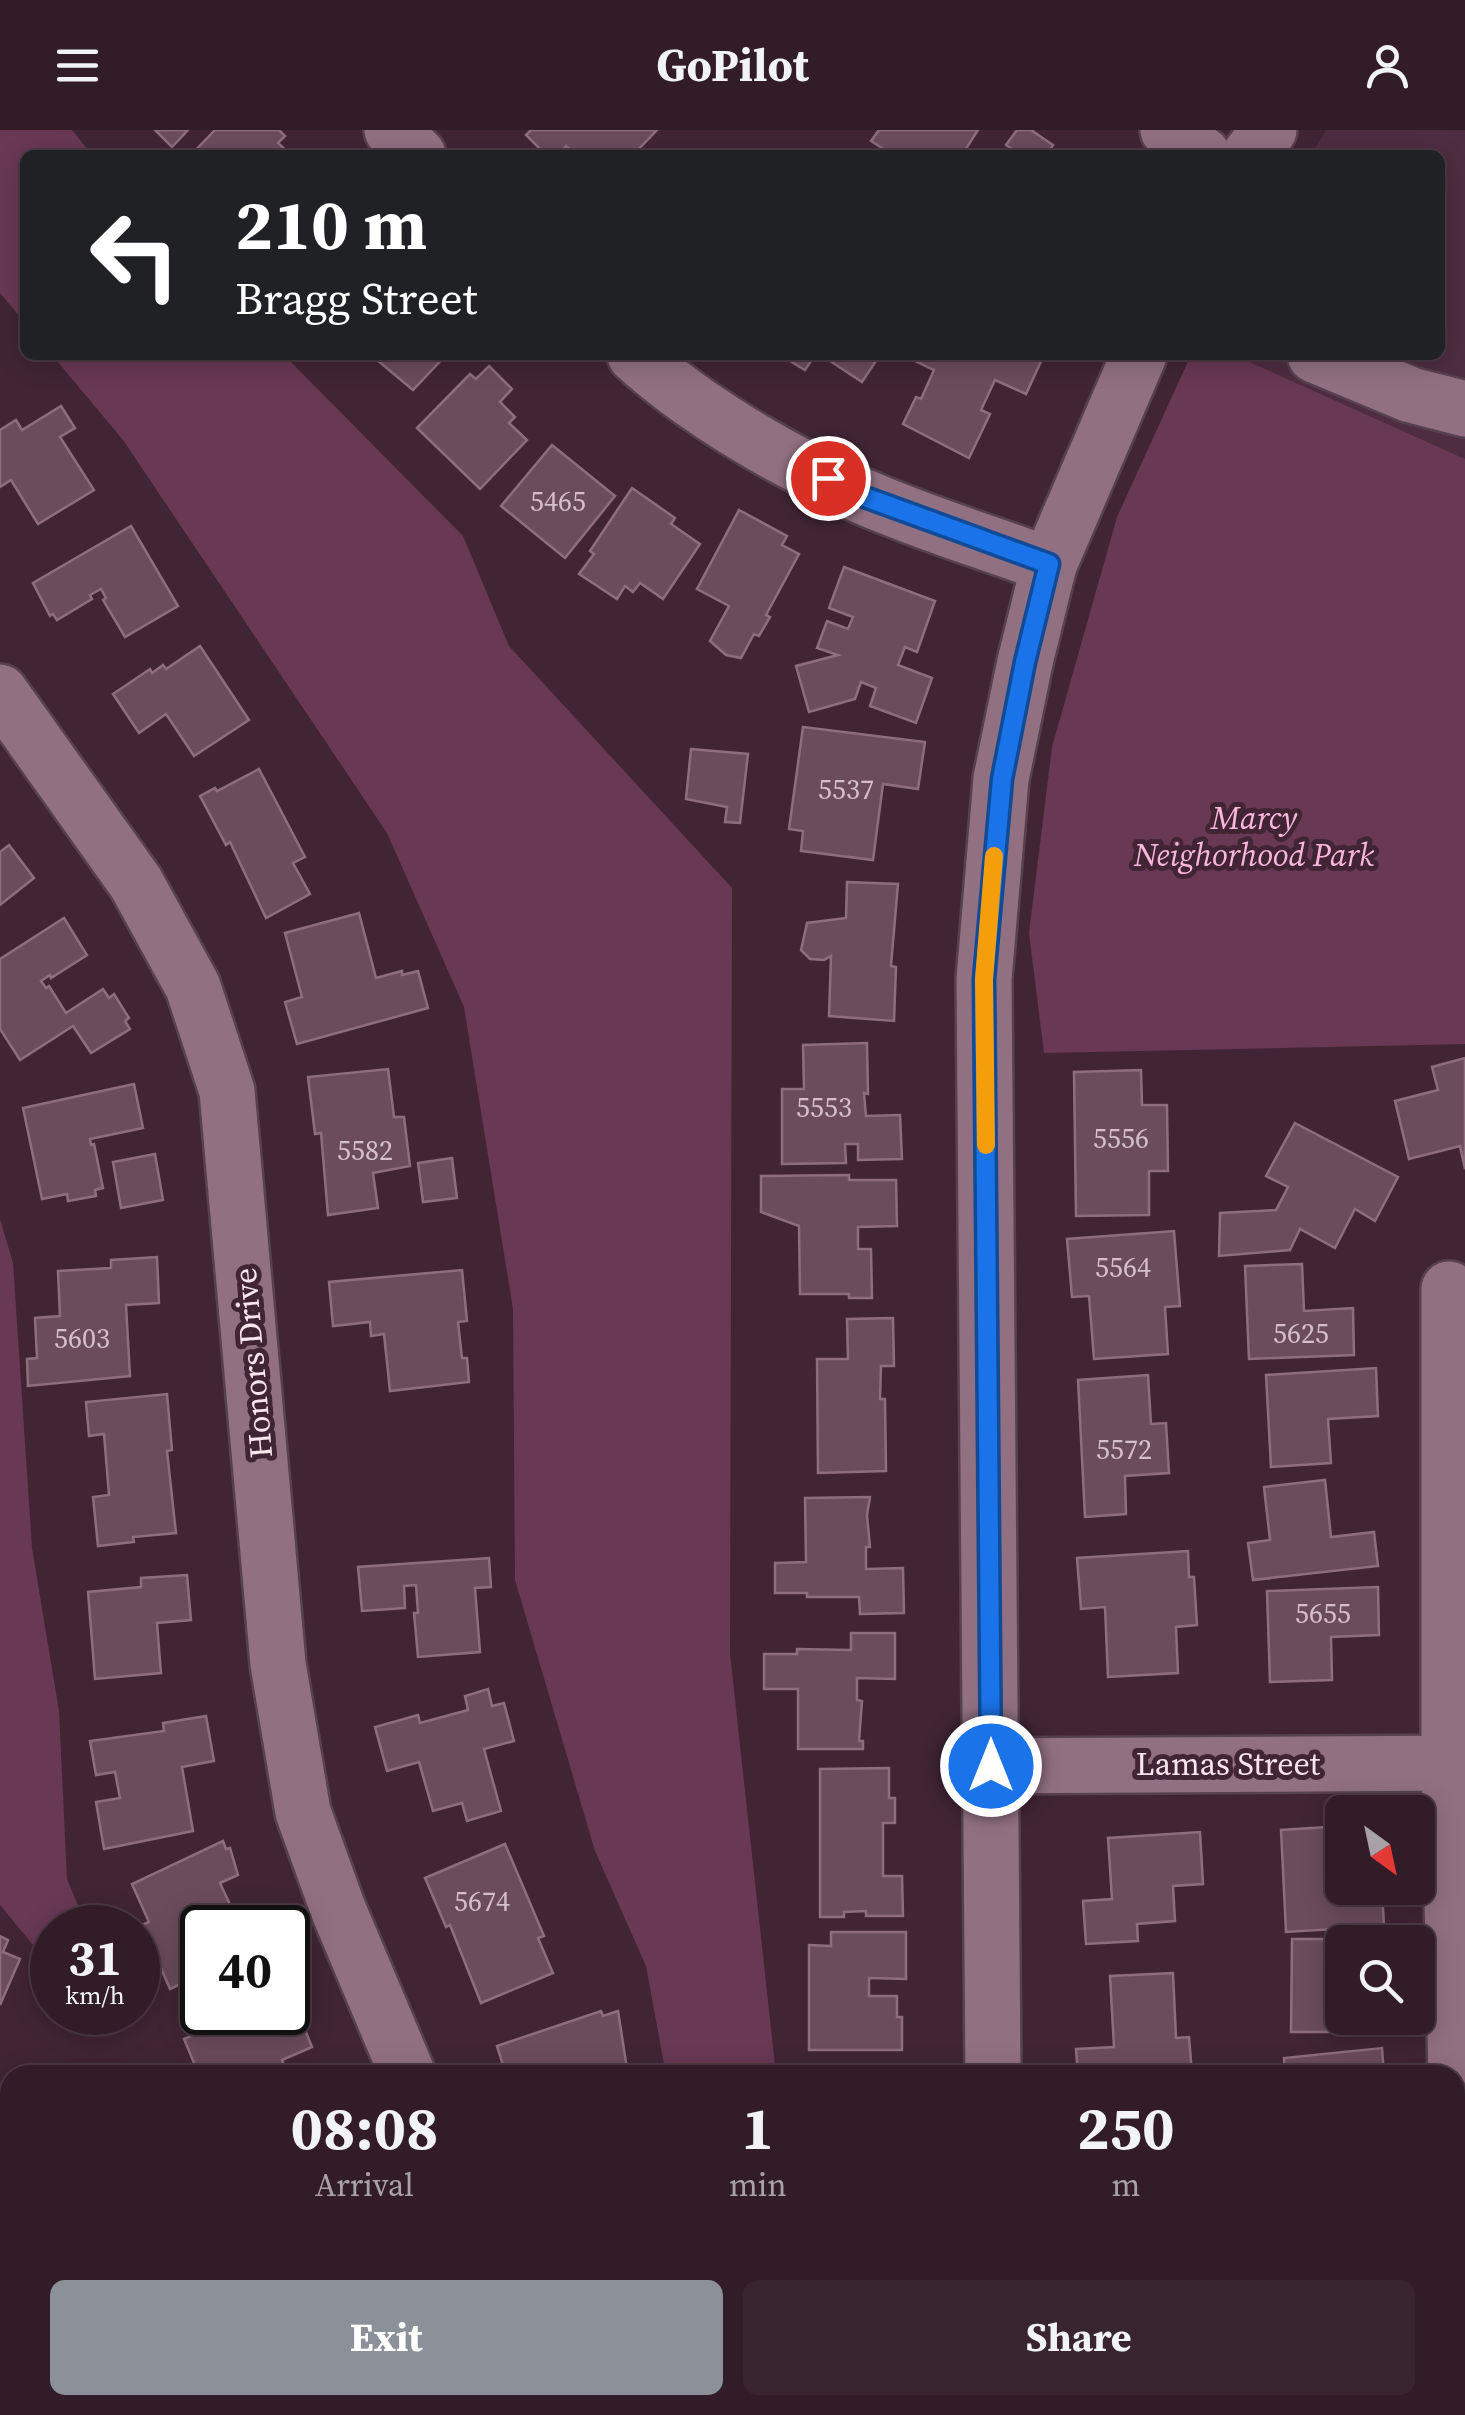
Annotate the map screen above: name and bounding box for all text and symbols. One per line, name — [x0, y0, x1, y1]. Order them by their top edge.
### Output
text: GoPilot — [656, 34, 809, 96]
icon: menu — [50, 38, 105, 93]
icon: person — [1360, 38, 1415, 93]
text: 210 m — [235, 176, 427, 272]
icon: left — [70, 190, 200, 320]
text: Bragg Street — [235, 267, 477, 329]
pin — [786, 436, 871, 521]
icon: arrive — [801, 451, 856, 506]
house number: 5465 — [530, 482, 586, 520]
house number: 5537 — [818, 770, 874, 808]
park label: Marcy Neighorhood Park — [1133, 796, 1375, 877]
house number: 5553 — [796, 1088, 852, 1126]
house number: 5556 — [1093, 1119, 1149, 1157]
house number: 5582 — [337, 1131, 393, 1169]
house number: 5564 — [1095, 1248, 1151, 1286]
street label: Honors Drive — [223, 1266, 283, 1460]
house number: 5625 — [1273, 1314, 1329, 1352]
house number: 5603 — [54, 1319, 110, 1357]
house number: 5572 — [1096, 1430, 1152, 1468]
house number: 5655 — [1295, 1594, 1351, 1632]
position arrow — [939, 1714, 1043, 1818]
street label: Lamas Street — [1136, 1742, 1321, 1786]
north arrow — [1325, 1795, 1435, 1905]
map controls — [1325, 1795, 1435, 2035]
house number: 5674 — [454, 1882, 510, 1920]
speed limit sign: 40 — [180, 1905, 310, 2035]
text: 31 — [68, 1923, 122, 1992]
button: search — [1325, 1925, 1435, 2035]
text: km/h — [65, 1978, 125, 2012]
text: 08:08 — [290, 2087, 438, 2169]
text: 1 — [741, 2087, 774, 2169]
text: 250 — [1077, 2087, 1175, 2169]
text: Arrival — [315, 2163, 414, 2207]
text: min — [729, 2163, 787, 2207]
text: m — [1111, 2163, 1140, 2207]
button: Exit — [50, 2280, 723, 2395]
button: Share — [743, 2280, 1415, 2395]

